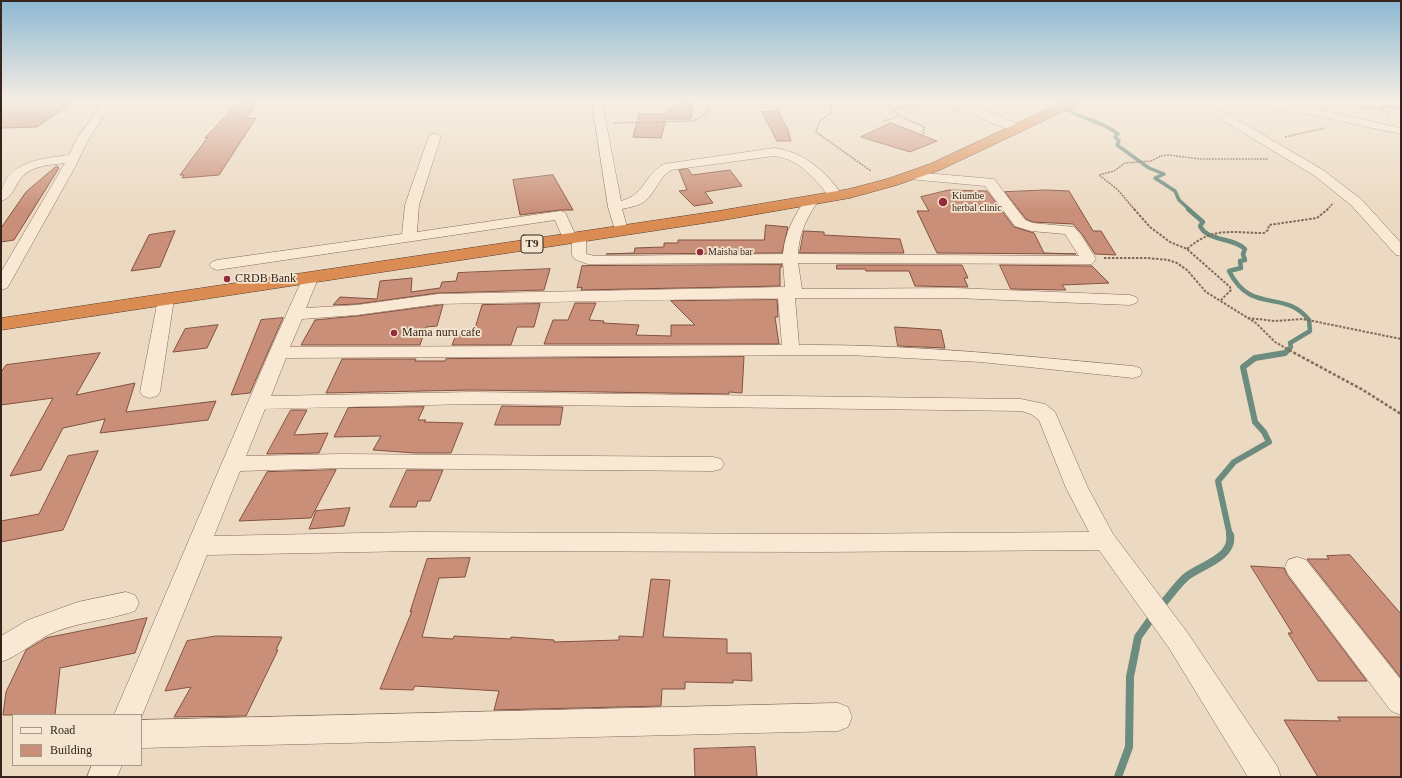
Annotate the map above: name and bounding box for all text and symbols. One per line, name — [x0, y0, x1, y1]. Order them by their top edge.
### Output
place label: Kiumbe herbal clinic — [952, 190, 1002, 214]
marker: Kiumbe herbal clinic — [937, 196, 949, 208]
road number: T9 — [521, 235, 543, 253]
place label: Maisha bar — [708, 246, 753, 258]
marker: Maisha bar — [695, 247, 705, 257]
place label: CRDB Bank — [235, 272, 296, 286]
marker: CRDB Bank — [222, 274, 232, 284]
place label: Mama nuru cafe — [402, 326, 481, 340]
marker: Mama nuru cafe — [389, 328, 399, 338]
legend — [12, 714, 142, 766]
text: Road — [50, 723, 75, 737]
text: Building — [50, 743, 92, 757]

